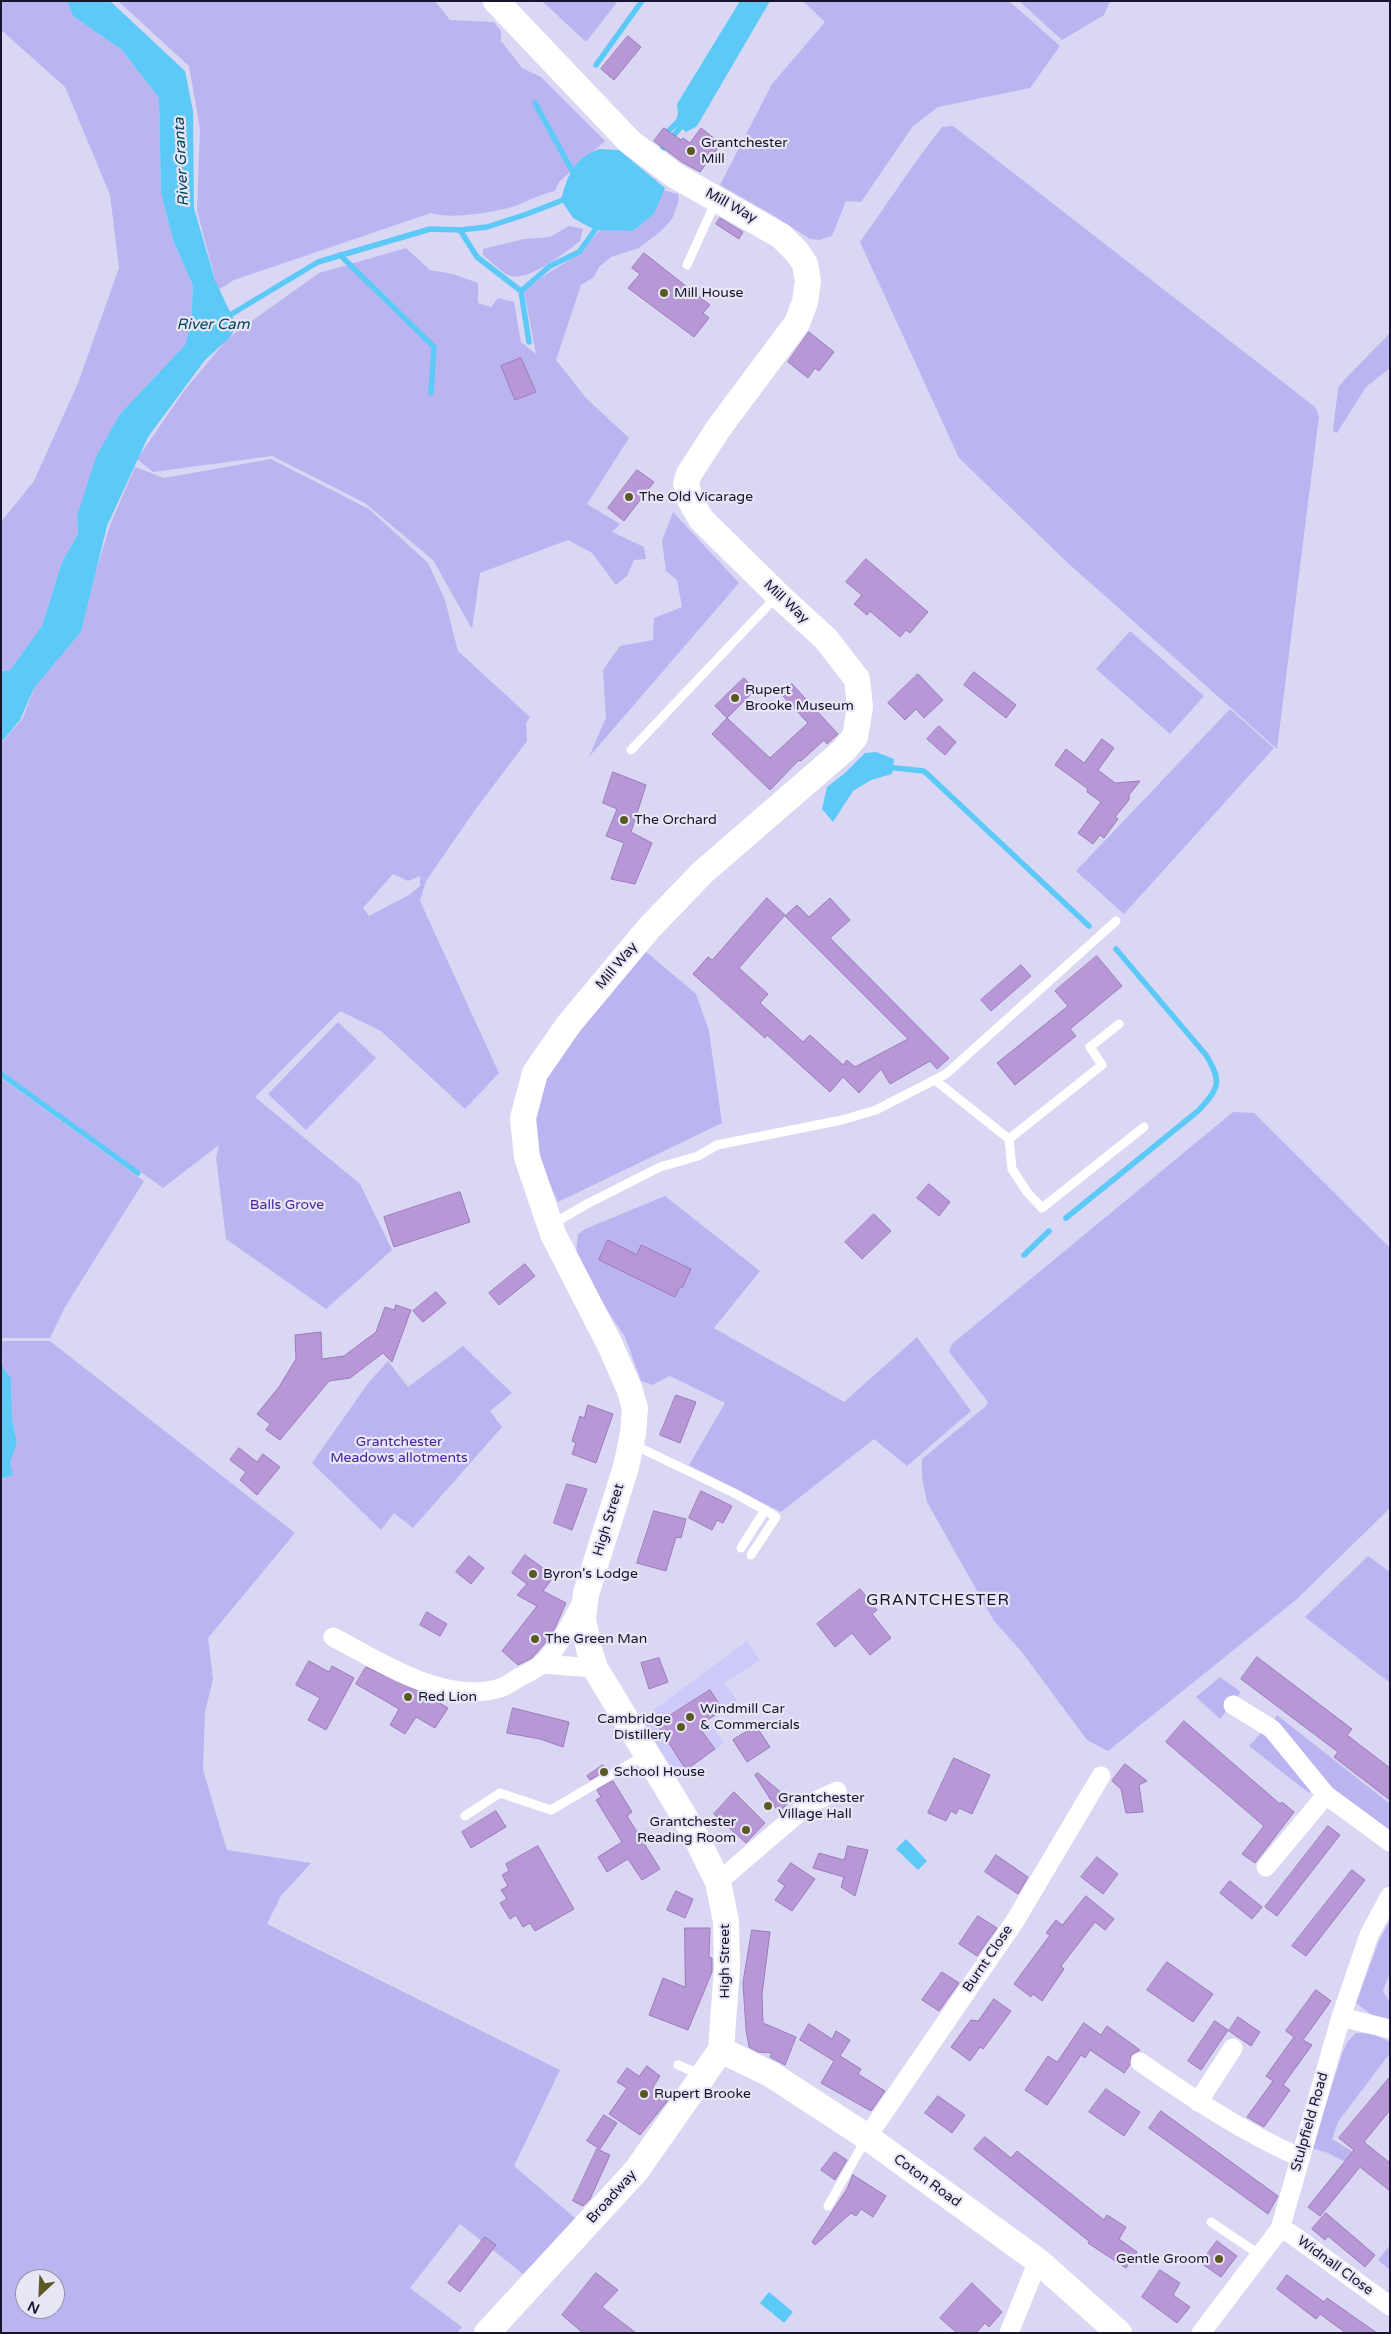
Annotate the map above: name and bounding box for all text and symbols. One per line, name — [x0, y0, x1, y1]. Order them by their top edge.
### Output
water label: River Granta — [171, 117, 193, 207]
place label: Grantchester Mill — [701, 135, 788, 168]
marker: Grantchester Mill — [685, 145, 697, 157]
street label: Mill Way — [702, 185, 760, 227]
place label: Mill House — [674, 285, 744, 301]
marker: Mill House — [658, 287, 670, 299]
water label: River Cam — [176, 316, 250, 334]
place label: The Old Vicarage — [639, 489, 753, 505]
marker: The Old Vicarage — [623, 491, 635, 503]
street label: Mill Way — [760, 577, 812, 627]
place label: Rupert Brooke Museum — [745, 682, 854, 714]
marker: Rupert Brooke Museum — [729, 692, 741, 704]
place label: The Orchard — [634, 812, 717, 828]
marker: The Orchard — [618, 814, 630, 826]
street label: Mill Way — [592, 939, 642, 993]
park label: Balls Grove — [250, 1197, 324, 1213]
park label: Grantchester Meadows allotments — [330, 1434, 468, 1466]
street label: High Street — [590, 1482, 628, 1558]
place label: Byron's Lodge — [543, 1566, 638, 1582]
marker: Byron's Lodge — [527, 1568, 539, 1580]
district label: GRANTCHESTER — [865, 1591, 1011, 1611]
place label: The Green Man — [545, 1631, 647, 1647]
marker: The Green Man — [529, 1633, 541, 1645]
place label: Red Lion — [418, 1689, 477, 1705]
marker: Red Lion — [402, 1691, 414, 1703]
place label: Windmill Car & Commercials — [700, 1701, 800, 1734]
place label: Cambridge Distillery — [597, 1711, 671, 1744]
marker: Windmill Car & Commercials — [684, 1711, 696, 1723]
marker: Cambridge Distillery — [675, 1721, 687, 1733]
place label: School House — [614, 1764, 705, 1780]
marker: School House — [598, 1766, 610, 1778]
place label: Grantchester Village Hall — [778, 1790, 865, 1822]
marker: Grantchester Village Hall — [762, 1800, 774, 1812]
place label: Grantchester Reading Room — [637, 1814, 736, 1846]
marker: Grantchester Reading Room — [740, 1824, 752, 1836]
street label: Burnt Close — [959, 1922, 1017, 1996]
street label: High Street — [717, 1924, 733, 1998]
street label: Stulpfield Road — [1288, 2070, 1332, 2174]
place label: Rupert Brooke — [654, 2086, 751, 2102]
marker: Rupert Brooke — [638, 2088, 650, 2100]
street label: Coton Road — [890, 2151, 964, 2211]
street label: Broadway — [584, 2167, 640, 2227]
street label: Widnall Close — [1294, 2233, 1376, 2299]
place label: Gentle Groom — [1116, 2251, 1209, 2267]
marker: Gentle Groom — [1213, 2253, 1225, 2265]
north arrow — [15, 2269, 65, 2319]
text: N — [25, 2297, 43, 2317]

